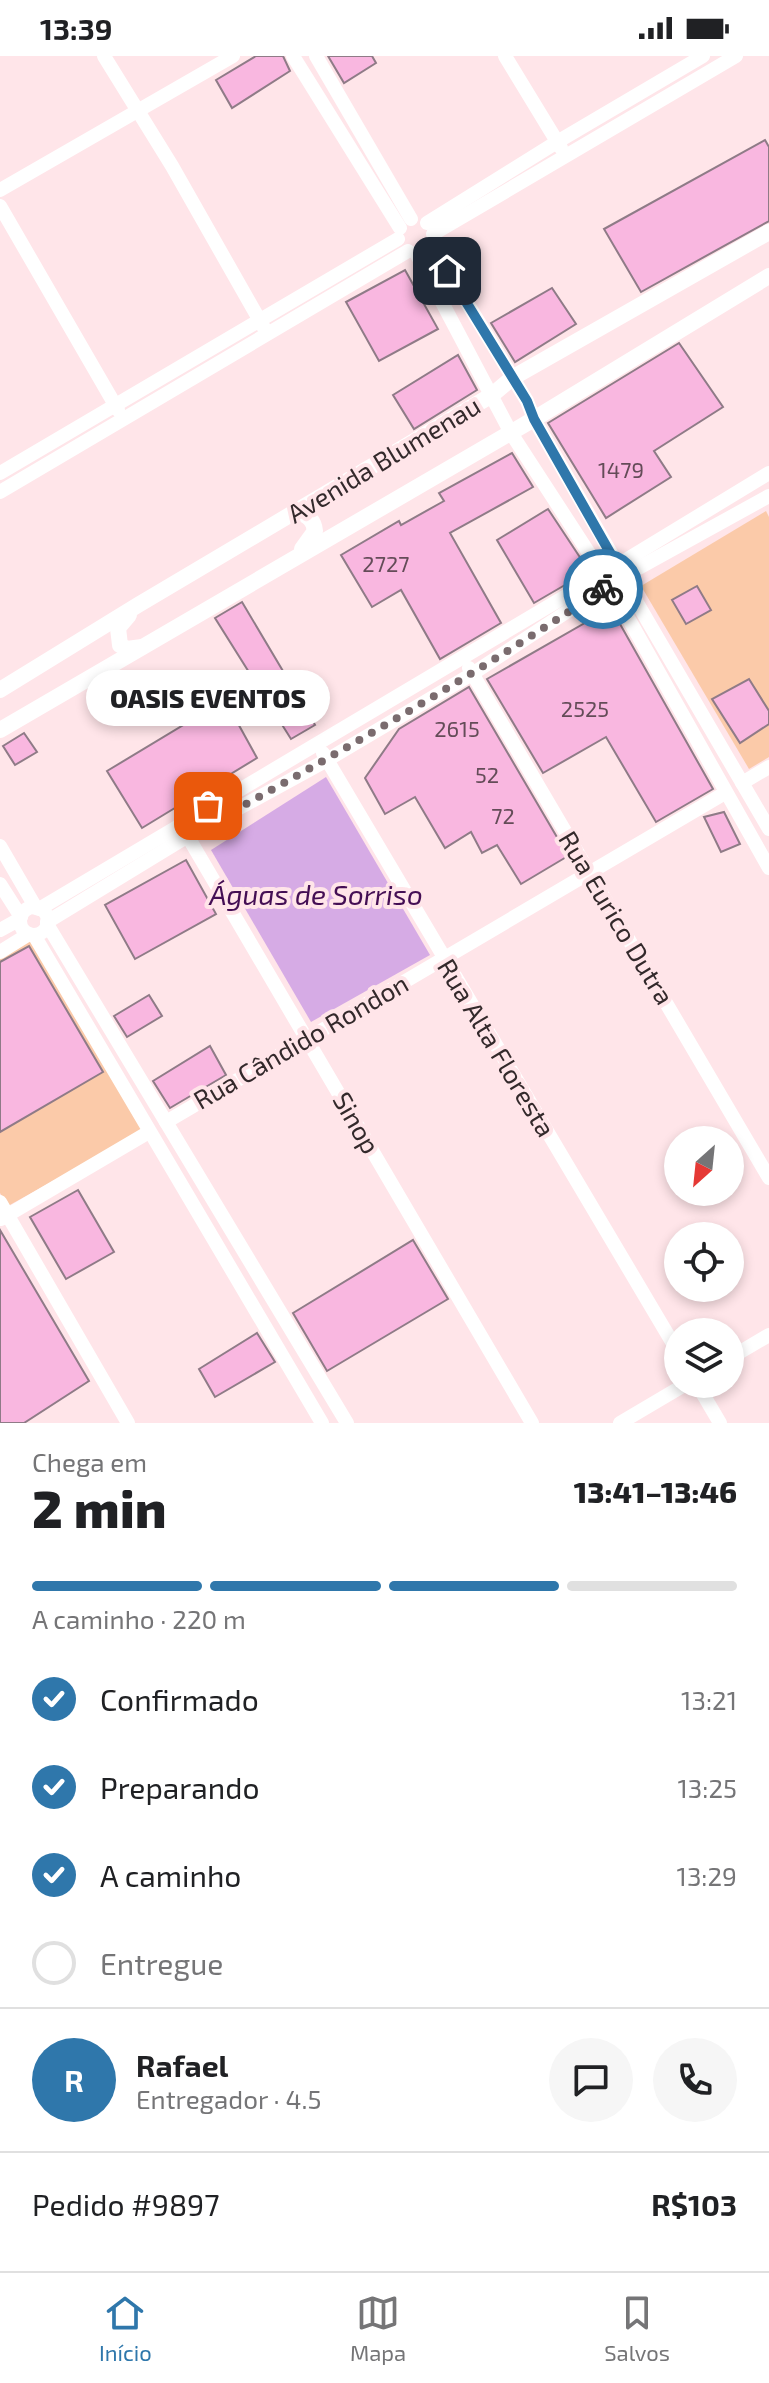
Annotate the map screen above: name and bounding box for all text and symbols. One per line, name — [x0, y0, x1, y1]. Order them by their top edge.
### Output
text: 13:39 — [40, 10, 112, 46]
pin — [413, 237, 481, 305]
icon: home — [425, 249, 469, 293]
street label: Avenida Blumenau — [281, 389, 485, 528]
house number: 1479 — [598, 456, 644, 482]
courier — [563, 549, 643, 629]
house number: 2727 — [362, 550, 410, 576]
icon: bike — [581, 567, 625, 611]
callout: OASIS EVENTOS — [86, 670, 330, 726]
text: OASIS EVENTOS — [110, 682, 306, 713]
house number: 2525 — [561, 695, 609, 721]
house number: 2615 — [434, 715, 480, 741]
house number: 52 — [475, 761, 499, 787]
pin — [174, 772, 242, 840]
icon: bag — [186, 784, 230, 828]
house number: 72 — [491, 802, 515, 828]
street label: Rua Eurico Dutra — [553, 825, 681, 1010]
water label: Águas de Sorriso — [208, 877, 423, 911]
street label: Rua Alta Floresta — [432, 953, 563, 1142]
street label: Rua Cândido Rondon — [187, 967, 413, 1115]
street label: Sinop — [327, 1086, 387, 1159]
north arrow — [664, 1126, 744, 1206]
map controls — [664, 1126, 744, 1398]
button: locate — [664, 1222, 744, 1302]
button: layers — [664, 1318, 744, 1398]
text: Chega em — [32, 1446, 147, 1477]
text: 13:41–13:46 — [574, 1473, 737, 1509]
text: 2 min — [32, 1476, 167, 1538]
text: A caminho · 220 m — [32, 1603, 246, 1634]
icon: check — [32, 1677, 76, 1721]
text: Confirmado — [100, 1681, 259, 1717]
text: 13:21 — [681, 1684, 737, 1715]
icon: check — [32, 1765, 76, 1809]
text: Preparando — [100, 1769, 259, 1805]
text: 13:25 — [678, 1772, 737, 1803]
icon: check — [32, 1853, 76, 1897]
text: A caminho — [100, 1857, 241, 1893]
text: 13:29 — [677, 1860, 737, 1891]
text: Entregue — [100, 1945, 223, 1981]
button: chat — [549, 2038, 633, 2122]
button: phone — [653, 2038, 737, 2122]
text: Rafael — [136, 2047, 228, 2083]
text: R — [64, 2062, 84, 2098]
text: Entregador · 4.5 — [136, 2083, 321, 2114]
text: Pedido #9897 — [32, 2186, 220, 2222]
text: R$103 — [651, 2186, 737, 2222]
tab: Início — [99, 2291, 152, 2365]
tab: Mapa — [350, 2291, 406, 2365]
tab: Salvos — [604, 2291, 670, 2365]

